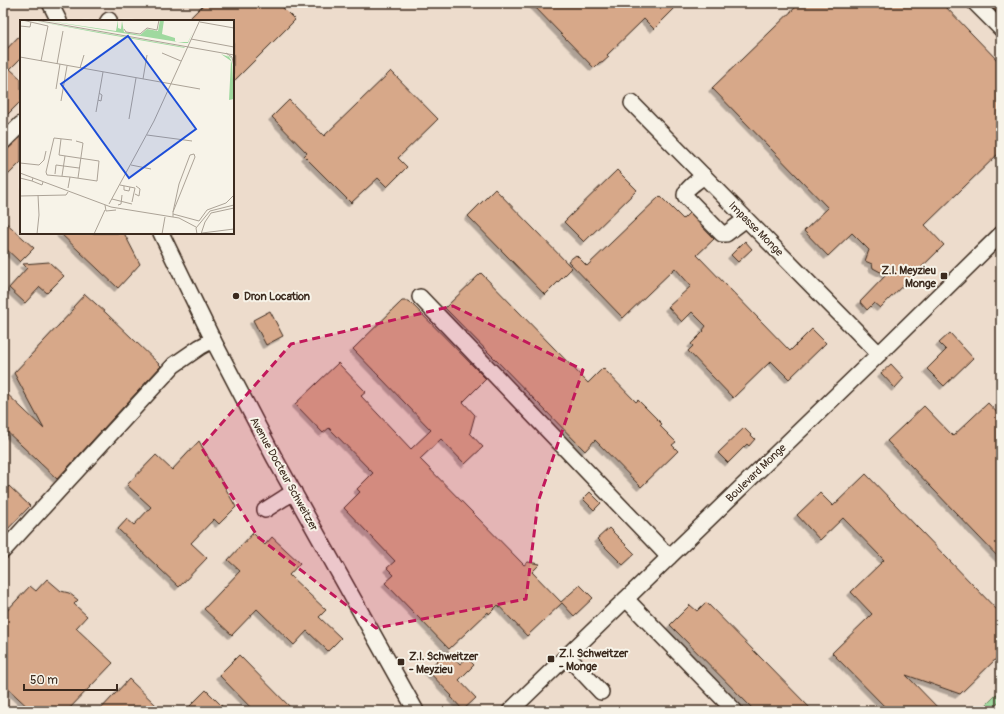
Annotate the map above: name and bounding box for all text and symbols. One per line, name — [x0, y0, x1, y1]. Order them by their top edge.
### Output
inset map — [20, 20, 234, 234]
street label: Impasse Monge — [726, 199, 786, 259]
place label: Z.I. Meyzieu Monge — [882, 264, 937, 290]
marker: Z.I. Meyzieu Monge — [939, 271, 949, 281]
place label: Dron Location — [244, 290, 310, 303]
marker: Dron Location — [231, 291, 241, 301]
street label: Avenue Docteur Schweitzer — [247, 415, 321, 533]
street label: Boulevard Monge — [723, 441, 789, 505]
place label: Z.I. Schweitzer - Monge — [559, 647, 629, 673]
place label: Z.I. Schweitzer - Meyzieu — [409, 650, 479, 676]
marker: Z.I. Schweitzer - Monge — [546, 654, 556, 664]
marker: Z.I. Schweitzer - Meyzieu — [396, 657, 406, 667]
scale bar — [24, 666, 117, 692]
text: 50 m — [30, 673, 58, 688]

